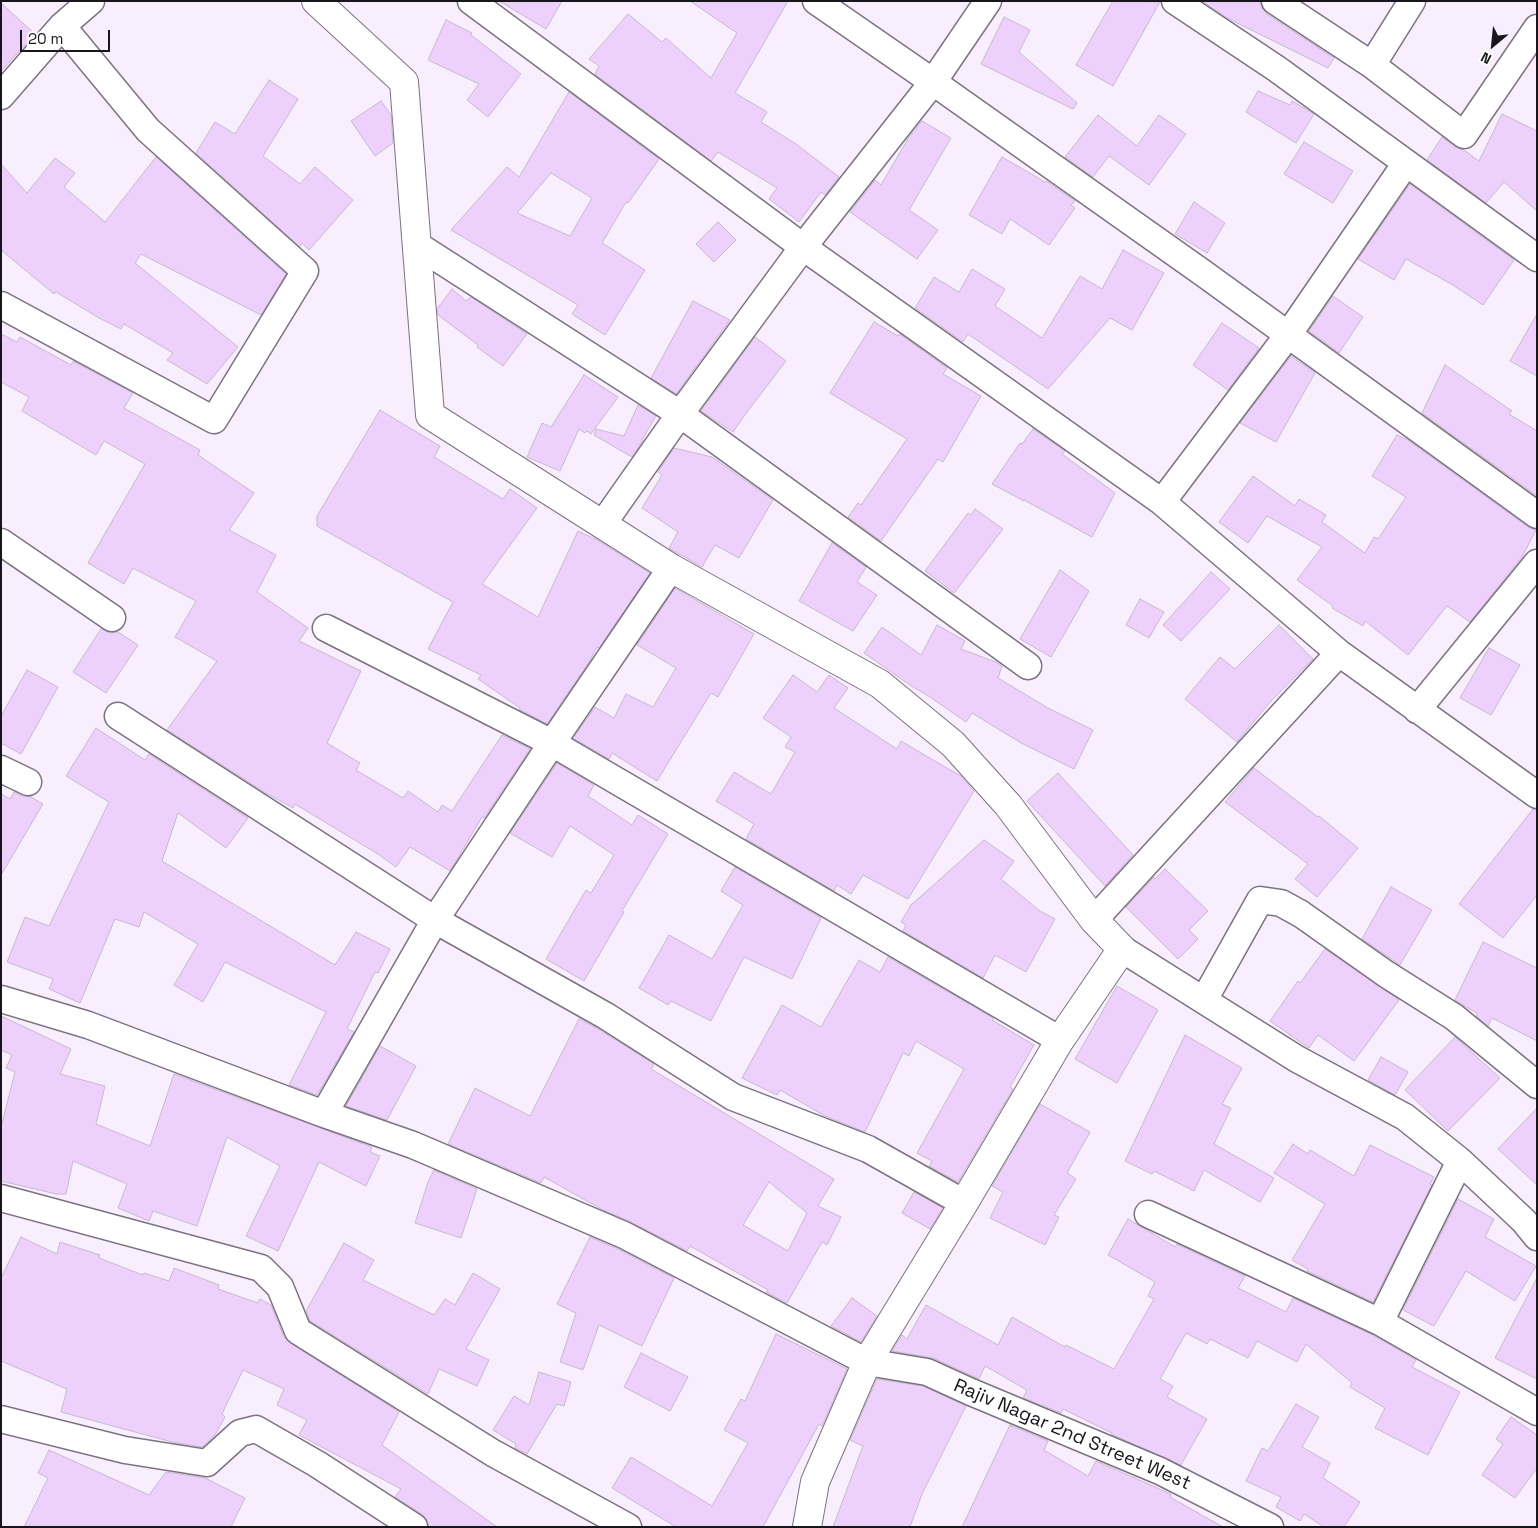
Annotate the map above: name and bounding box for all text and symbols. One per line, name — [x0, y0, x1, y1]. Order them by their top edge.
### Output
scale bar — [22, 20, 112, 52]
north arrow — [1468, 20, 1518, 70]
text: 20 m — [28, 29, 63, 48]
text: N — [1478, 48, 1494, 68]
street label: Rajiv Nagar 2nd Street West — [950, 1375, 1194, 1495]

